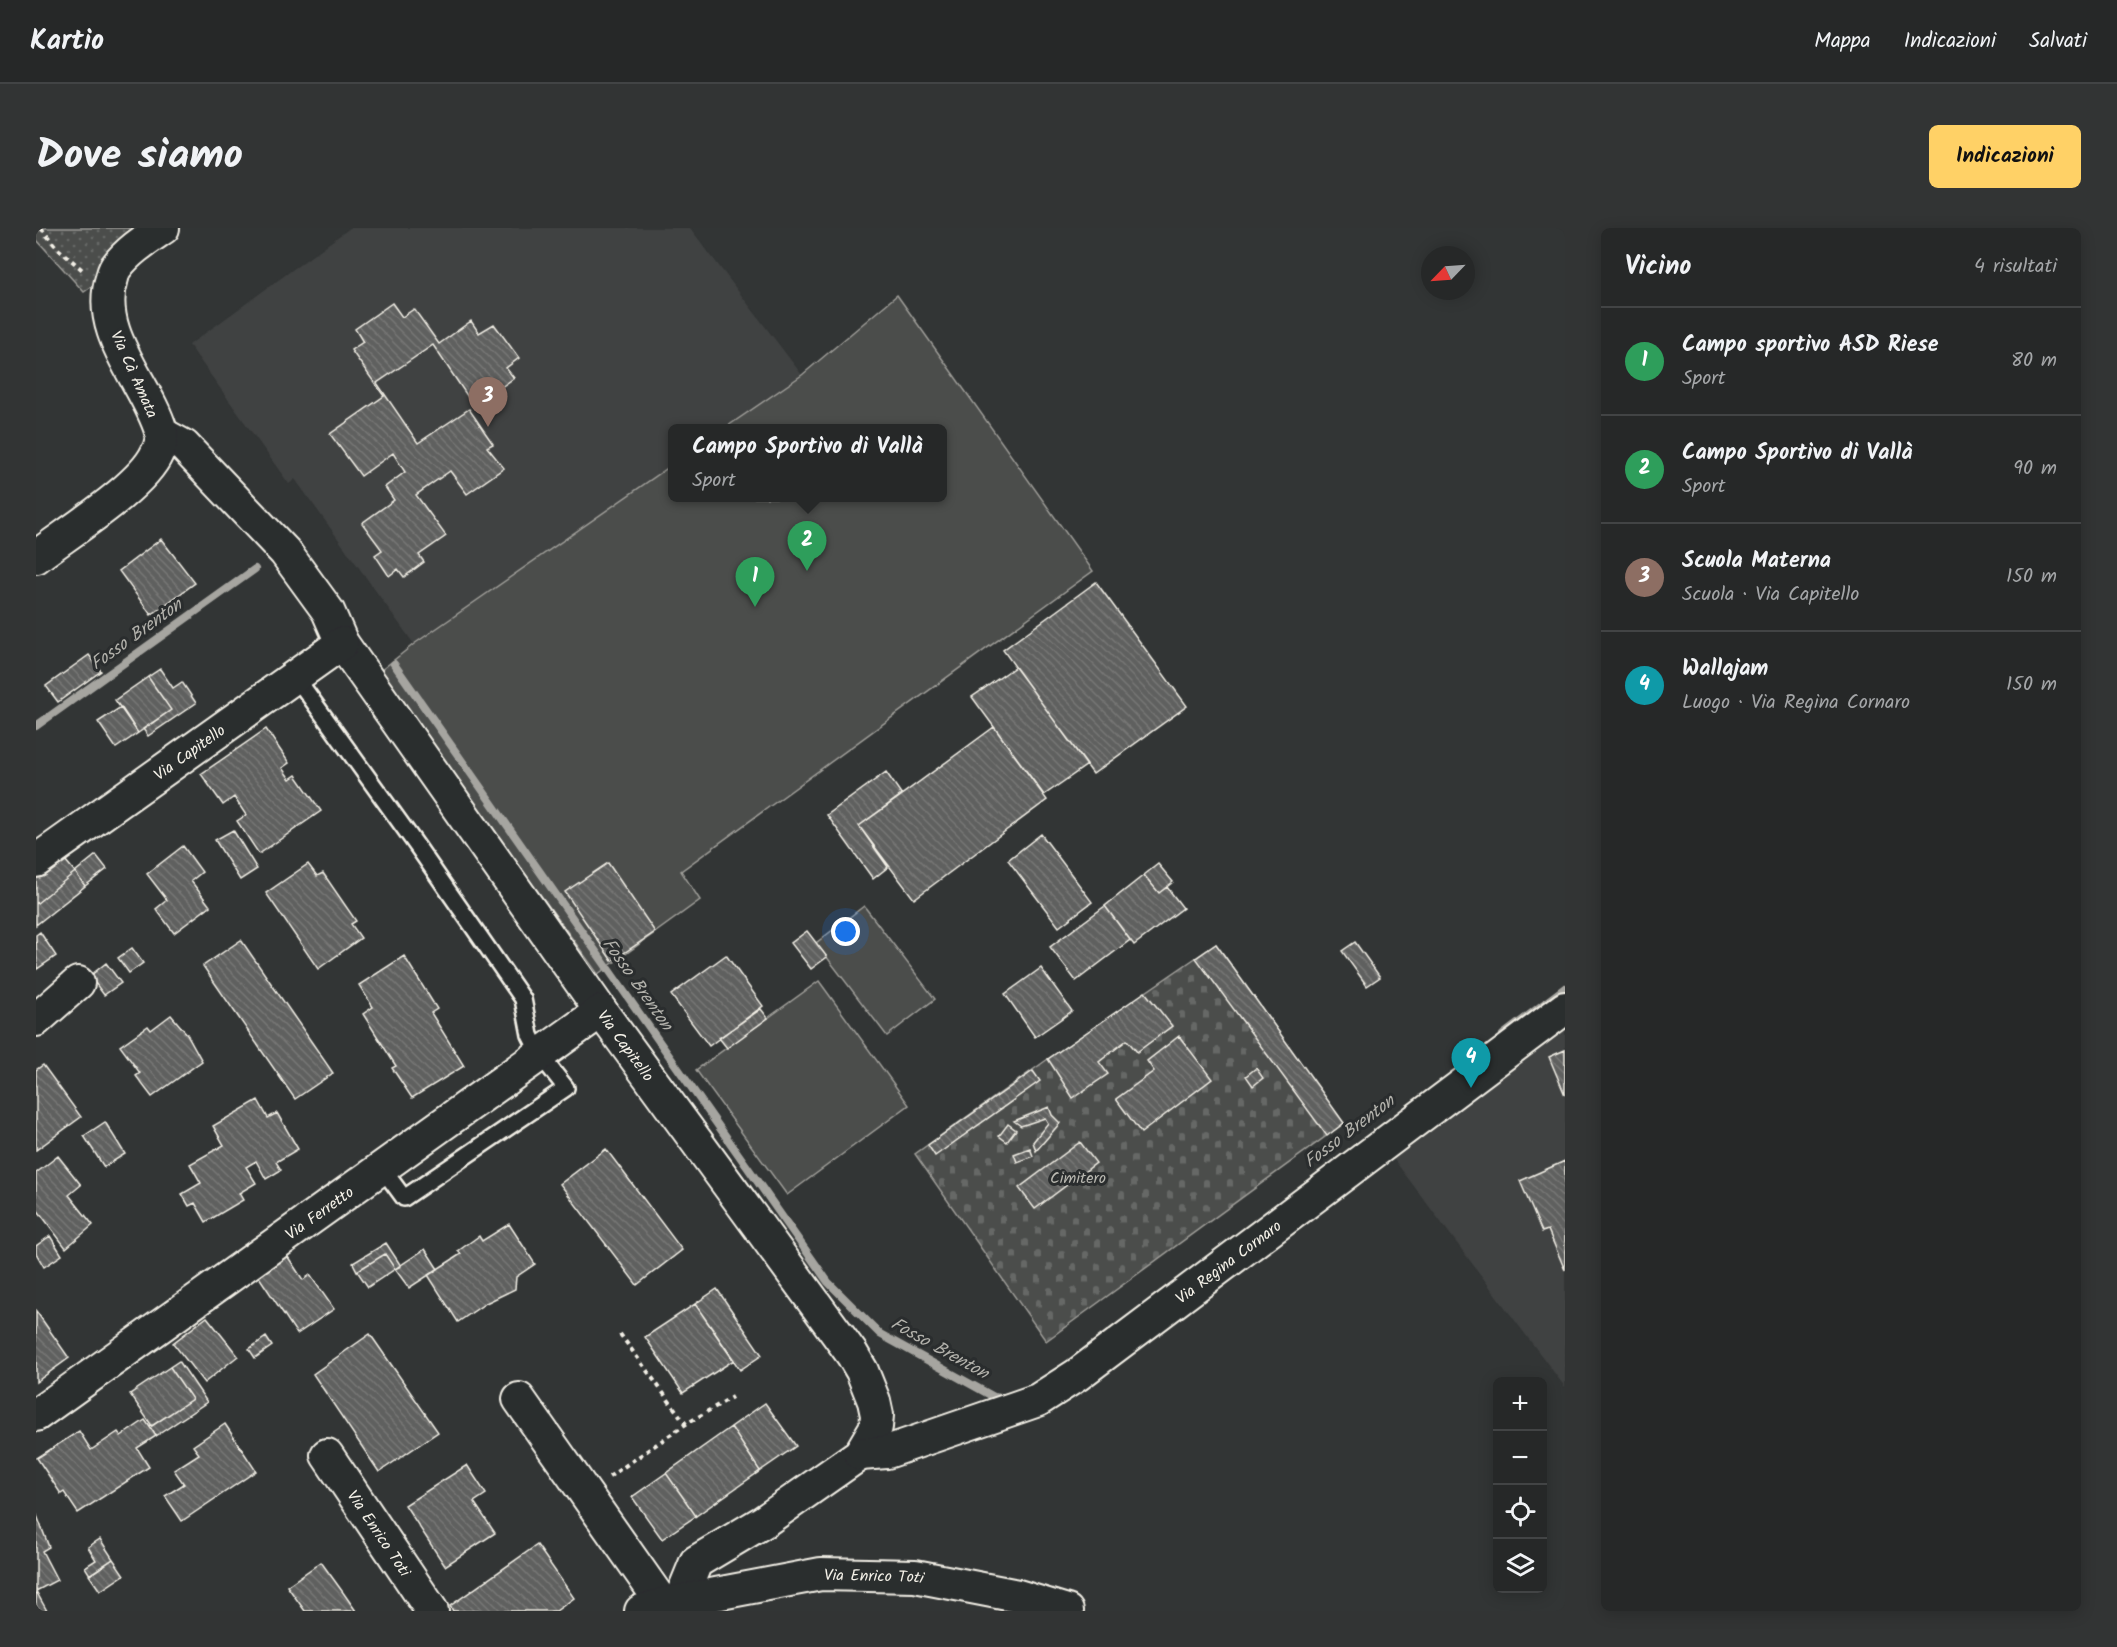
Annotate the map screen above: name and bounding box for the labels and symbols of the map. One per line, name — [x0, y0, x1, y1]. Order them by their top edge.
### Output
north arrow — [1421, 246, 1475, 300]
street label: Via Cà Amata — [103, 327, 164, 422]
pin: 3 — [468, 378, 508, 427]
pin: 2 — [788, 522, 826, 571]
pin: 1 — [736, 558, 774, 607]
water label: Fosso Brenton — [85, 591, 190, 679]
street label: Via Capitello — [149, 719, 231, 787]
your location — [831, 917, 860, 946]
water label: Fosso Brenton — [594, 932, 680, 1039]
street label: Via Capitello — [590, 1005, 660, 1087]
pin: 4 — [1452, 1038, 1490, 1088]
water label: Fosso Brenton — [1298, 1087, 1403, 1176]
park label: Cimitero — [1050, 1166, 1106, 1191]
street label: Via Ferretto — [280, 1181, 359, 1247]
street label: Via Regina Cornaro — [1170, 1214, 1287, 1311]
water label: Fosso Brenton — [885, 1310, 995, 1389]
street label: Via Enrico Toti — [340, 1485, 417, 1583]
street label: Via Enrico Toti — [824, 1563, 927, 1592]

